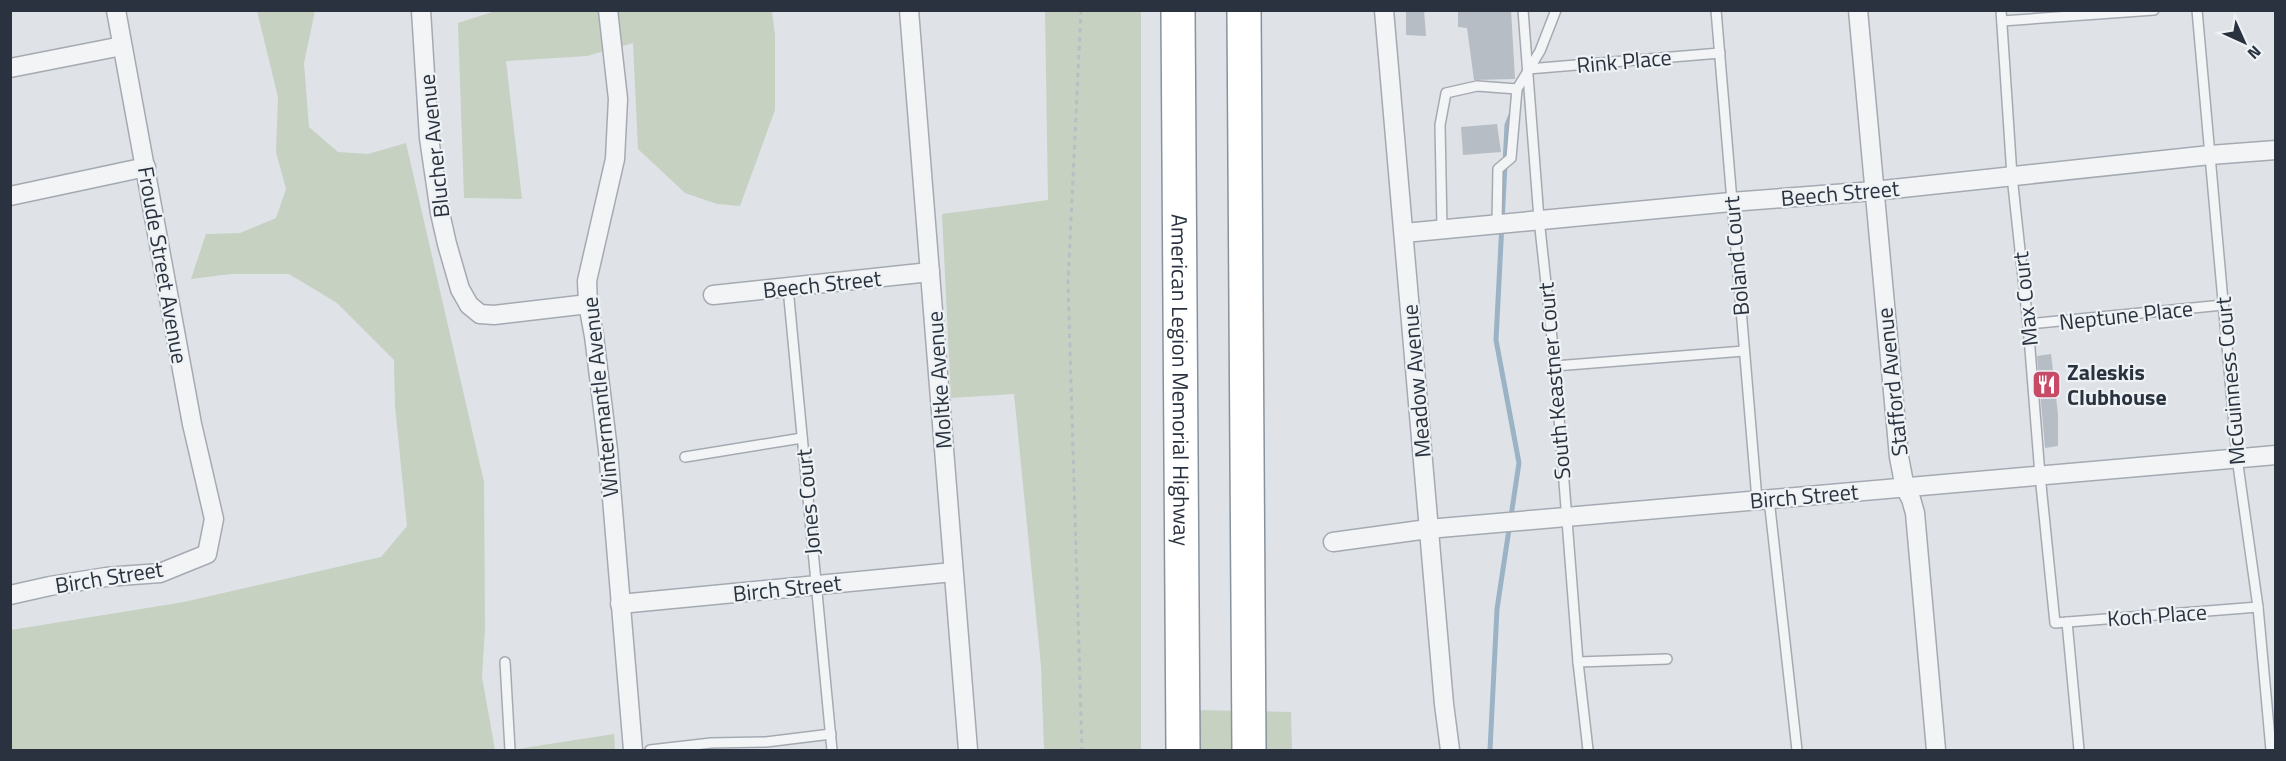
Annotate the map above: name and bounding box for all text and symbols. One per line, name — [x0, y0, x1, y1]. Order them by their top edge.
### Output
north arrow — [2214, 12, 2274, 72]
street label: Rink Place — [1575, 40, 1673, 82]
text: N — [2242, 40, 2267, 65]
street label: Blucher Avenue — [410, 73, 458, 219]
street label: Froude Street Avenue — [129, 164, 197, 366]
street label: Beech Street — [1779, 171, 1901, 215]
street label: Boland Court — [1714, 195, 1758, 317]
street label: American Legion Memorial Highway — [1162, 214, 1199, 547]
street label: Max Court — [2003, 250, 2047, 348]
street label: Beech Street — [761, 261, 883, 307]
street label: South Keastner Court — [1528, 281, 1580, 481]
street label: Neptune Place — [2057, 291, 2195, 339]
street label: Wintermantle Avenue — [573, 295, 627, 499]
street label: McGuinness Court — [2206, 295, 2254, 466]
street label: Meadow Avenue — [1392, 303, 1440, 459]
street label: Stafford Avenue — [1867, 306, 1917, 458]
street label: Moltke Avenue — [917, 310, 961, 450]
place label: Zaleskis Clubhouse — [2067, 355, 2167, 414]
restaurant icon: Zaleskis Clubhouse — [2030, 369, 2062, 401]
street label: Jones Court — [786, 447, 830, 556]
street label: Birch Street — [1748, 474, 1860, 518]
street label: Birch Street — [53, 552, 166, 602]
street label: Birch Street — [731, 565, 843, 611]
street label: Koch Place — [2106, 595, 2208, 635]

